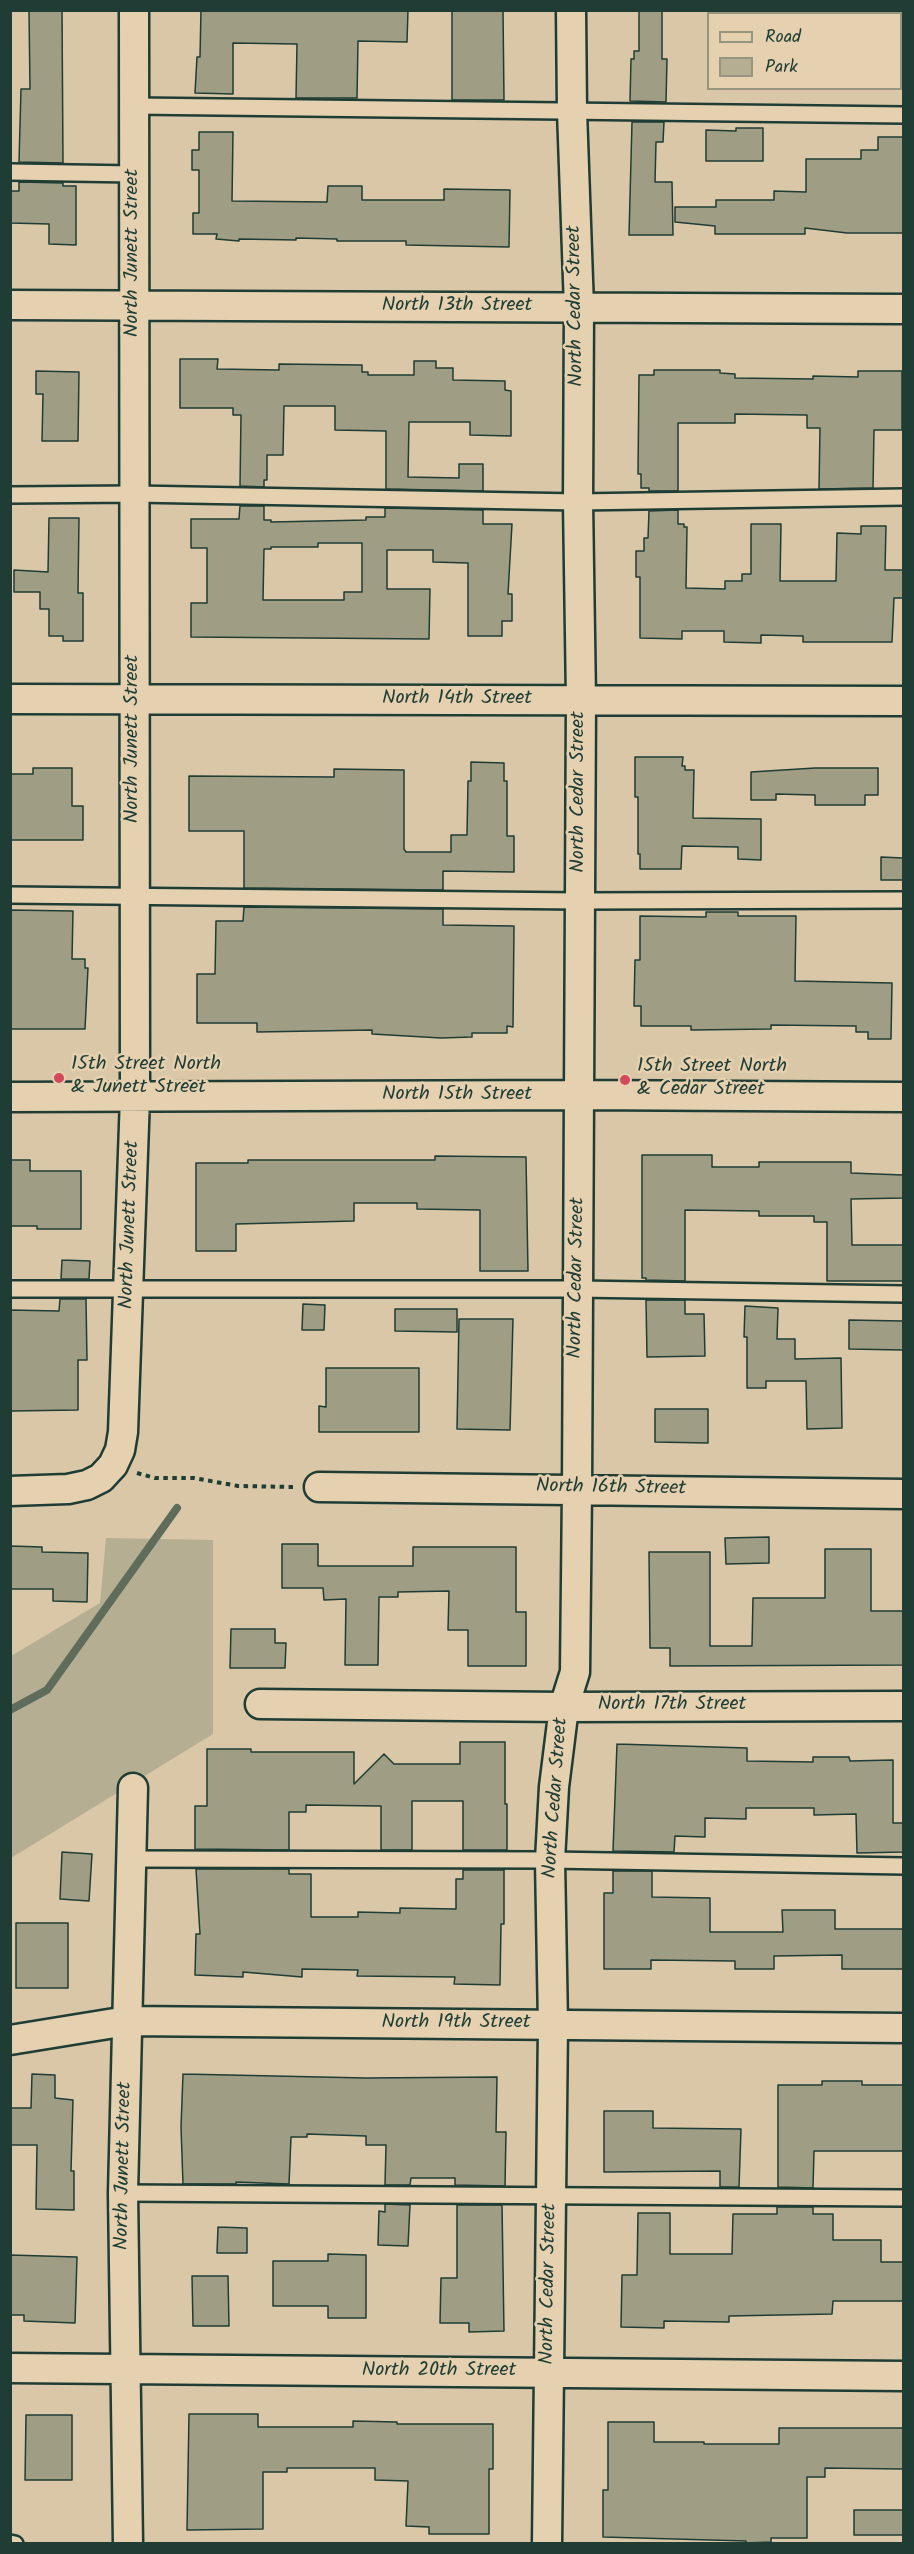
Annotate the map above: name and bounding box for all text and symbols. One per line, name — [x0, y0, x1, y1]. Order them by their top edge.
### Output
legend — [707, 12, 902, 90]
text: Road — [765, 23, 801, 52]
text: Park — [765, 53, 798, 82]
street label: North Junett Street — [122, 169, 146, 337]
street label: North Cedar Street — [564, 225, 590, 387]
street label: North 13th Street — [382, 295, 532, 319]
street label: North Junett Street — [122, 655, 146, 823]
street label: North 14th Street — [382, 688, 532, 712]
street label: North Cedar Street — [568, 711, 592, 873]
place label: 15th Street North & Junett Street — [71, 1054, 221, 1101]
place label: 15th Street North & Cedar Street — [637, 1056, 787, 1103]
marker: 15th Street North & Junett Street — [52, 1071, 66, 1085]
marker: 15th Street North & Cedar Street — [618, 1073, 632, 1087]
street label: North 15th Street — [382, 1084, 532, 1108]
street label: North Junett Street — [116, 1140, 146, 1310]
street label: North Cedar Street — [565, 1197, 591, 1359]
street label: North 16th Street — [536, 1476, 686, 1502]
street label: North 17th Street — [598, 1694, 746, 1718]
street label: North Cedar Street — [539, 1717, 575, 1879]
street label: North 19th Street — [382, 2012, 530, 2036]
street label: North Junett Street — [112, 2082, 138, 2250]
street label: North Cedar Street — [537, 2203, 563, 2365]
street label: North 20th Street — [362, 2360, 516, 2384]

